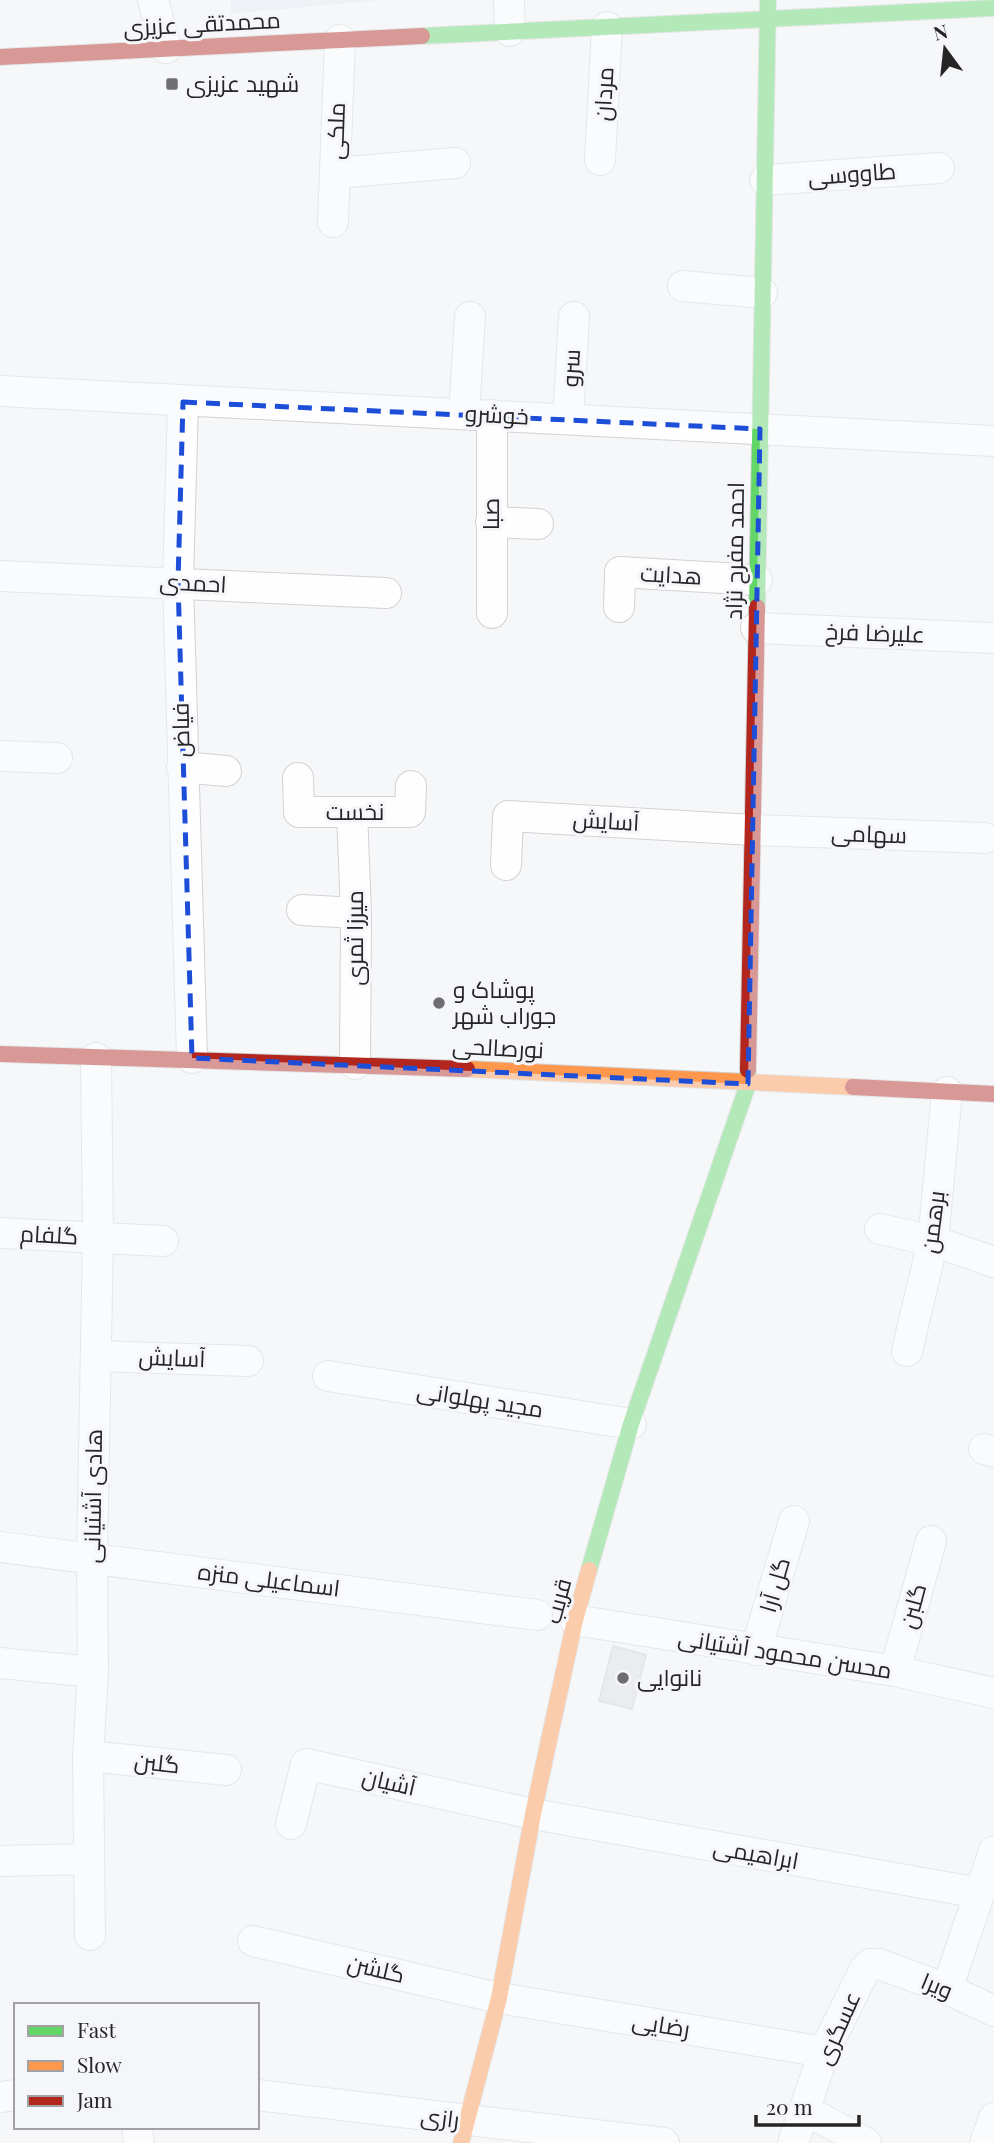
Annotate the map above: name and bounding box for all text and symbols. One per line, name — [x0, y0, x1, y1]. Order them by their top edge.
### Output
street label: محمدتقی عزیزی — [122, 3, 281, 42]
north arrow — [910, 14, 980, 84]
text: N — [930, 17, 951, 46]
street label: مردان — [586, 66, 619, 122]
place label: شهید عزیزی — [186, 67, 299, 98]
marker: شهید عزیزی — [164, 76, 180, 92]
street label: ملکی — [318, 102, 351, 160]
street label: طاووسی — [807, 154, 897, 191]
street label: سرو — [553, 348, 586, 388]
street label: خوشرو — [464, 396, 530, 431]
street label: احمد مفرح نژاد — [717, 482, 752, 620]
street label: صبا — [474, 498, 505, 530]
street label: هدایت — [639, 556, 703, 591]
street label: احمدی — [159, 564, 228, 599]
street label: علیرضا فرخ — [825, 614, 926, 651]
street label: فیاض — [164, 702, 195, 758]
street label: نخست — [326, 795, 384, 826]
street label: آسایش — [572, 802, 640, 837]
street label: سهامی — [830, 816, 908, 849]
street label: میرزا ثمری — [338, 890, 369, 986]
place label: پوشاک و جوراب شهر — [451, 973, 556, 1030]
marker: پوشاک و جوراب شهر — [431, 995, 447, 1011]
street label: نورصالحی — [452, 1029, 545, 1064]
street label: برهمن — [912, 1189, 951, 1255]
street label: گلفام — [19, 1216, 79, 1253]
street label: آسایش — [138, 1340, 206, 1373]
street label: مجید پهلوانی — [415, 1373, 546, 1425]
street label: هادی آشتیانی — [75, 1428, 108, 1563]
street label: اسماعیلی منزه — [196, 1554, 342, 1603]
street label: گل آرا — [751, 1554, 796, 1616]
street label: قریب — [536, 1574, 577, 1627]
street label: گلبن — [891, 1580, 932, 1632]
street label: محسن محمود آشتیانی — [676, 1620, 894, 1685]
place label: نانوایی — [637, 1661, 702, 1692]
marker: نانوایی — [615, 1670, 631, 1686]
street label: گلبن — [133, 1744, 181, 1779]
street label: آشیان — [360, 1759, 419, 1802]
street label: ابراهیمی — [711, 1830, 801, 1875]
street label: گلشن — [345, 1946, 408, 1989]
street label: ویرا — [917, 1964, 958, 2005]
street label: عسگری — [807, 1986, 866, 2069]
legend — [14, 2003, 259, 2129]
street label: رضایی — [630, 2004, 692, 2043]
text: Fast — [77, 2015, 116, 2043]
text: Slow — [77, 2050, 122, 2078]
scale bar — [756, 2084, 859, 2128]
text: Jam — [76, 2085, 113, 2113]
text: 20 m — [766, 2092, 813, 2120]
street label: رازی — [419, 2099, 461, 2134]

